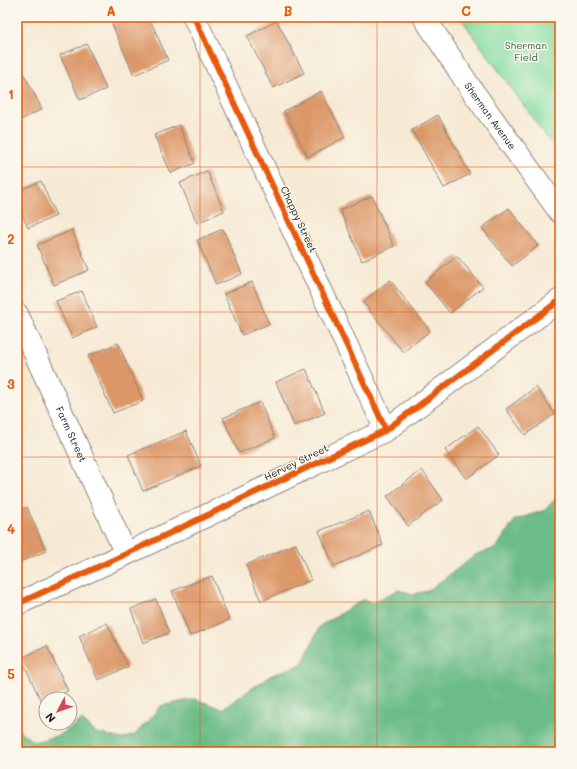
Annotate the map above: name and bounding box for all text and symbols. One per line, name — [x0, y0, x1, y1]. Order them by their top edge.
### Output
text: A — [106, 2, 116, 19]
text: B — [284, 2, 293, 19]
text: C — [461, 2, 471, 19]
park label: Sherman Field — [505, 38, 547, 64]
street label: Sherman Avenue — [461, 79, 520, 152]
text: 1 — [8, 85, 14, 102]
street label: Chappy Street — [278, 184, 320, 254]
text: 2 — [7, 230, 15, 247]
text: 3 — [7, 375, 15, 392]
street label: Farm Street — [53, 404, 90, 464]
street label: Hervey Street — [261, 440, 331, 484]
text: 4 — [7, 520, 15, 537]
text: 5 — [7, 665, 15, 682]
north arrow — [38, 691, 78, 731]
text: N — [42, 710, 58, 726]

